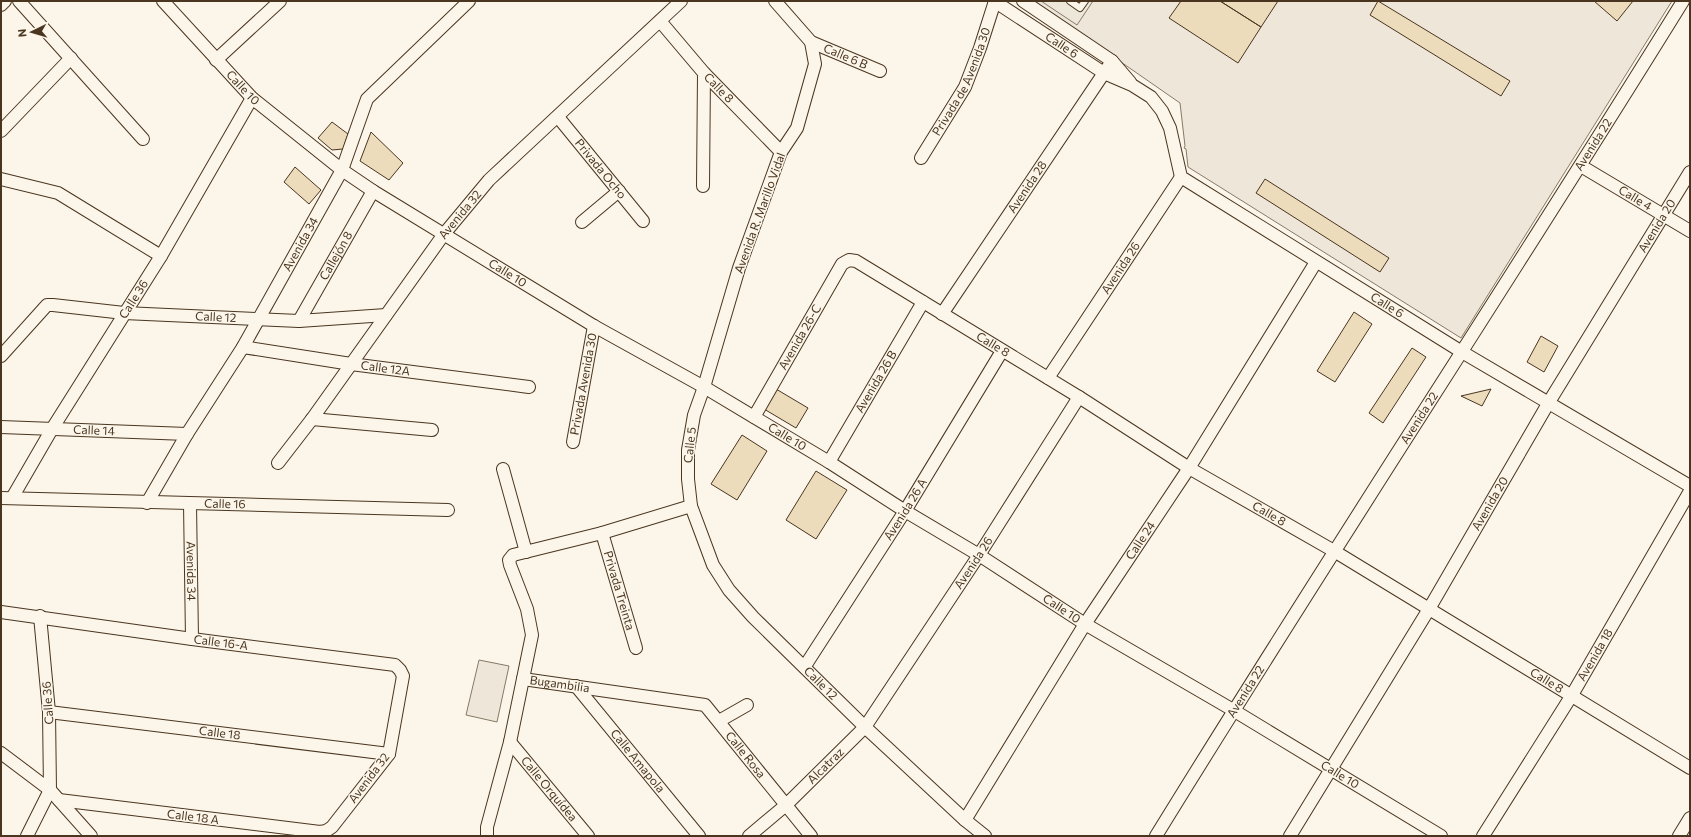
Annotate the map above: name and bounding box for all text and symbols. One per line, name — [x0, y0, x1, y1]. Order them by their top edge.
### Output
north arrow — [12, 12, 52, 52]
street label: Privada de Avenida 30 — [929, 25, 992, 138]
text: N — [15, 28, 28, 38]
street label: Calle 6 — [1043, 29, 1081, 60]
street label: Calle 6 B — [822, 40, 870, 71]
street label: Calle 10 — [224, 67, 263, 107]
street label: Calle 8 — [702, 69, 737, 105]
street label: Avenida 22 — [1571, 115, 1614, 173]
street label: Privada Ocho — [573, 136, 630, 201]
street label: Avenida R. Marillo Vidal — [731, 150, 787, 275]
street label: Avenida 28 — [1004, 158, 1049, 215]
street label: Calle 4 — [1616, 182, 1655, 213]
street label: Avenida 32 — [435, 187, 484, 241]
street label: Avenida 20 — [1634, 196, 1678, 255]
street label: Avenida 34 — [279, 214, 320, 273]
street label: Callejón 8 — [316, 229, 355, 282]
street label: Avenida 26 — [1098, 239, 1142, 296]
street label: Calle 10 — [486, 255, 530, 289]
street label: Calle 36 — [115, 277, 150, 321]
street label: Calle 6 — [1368, 289, 1407, 320]
street label: Avenida 26-C — [775, 302, 823, 372]
street label: Calle 12 — [195, 308, 237, 324]
street label: Calle 8 — [974, 328, 1013, 359]
street label: Privada Avenida 30 — [566, 331, 599, 436]
street label: Avenida 26 B — [852, 348, 899, 415]
street label: Calle 12A — [360, 357, 411, 378]
street label: Avenida 22 — [1397, 389, 1440, 446]
street label: Calle 10 — [766, 419, 809, 453]
street label: Calle 14 — [73, 422, 115, 437]
street label: Calle 5 — [680, 426, 698, 464]
street label: Avenida 20 — [1468, 473, 1510, 533]
street label: Avenida 26 A — [880, 476, 929, 542]
street label: Calle 16 — [204, 495, 246, 511]
street label: Calle 8 — [1250, 498, 1289, 528]
street label: Calle 24 — [1122, 518, 1157, 562]
street label: Avenida 26 — [951, 534, 995, 591]
street label: Avenida 34 — [185, 541, 199, 601]
street label: Privada Treinta — [602, 549, 638, 632]
street label: Calle 10 — [1041, 591, 1084, 625]
street label: Avenida 18 — [1574, 626, 1615, 683]
street label: Calle 16-A — [193, 631, 249, 652]
street label: Avenida 22 — [1223, 662, 1267, 720]
street label: Calle 12 — [802, 663, 841, 702]
street label: Calle 8 — [1528, 664, 1567, 695]
street label: Bugambilia — [529, 672, 591, 694]
street label: Calle 36 — [39, 681, 55, 725]
street label: Calle 18 — [198, 723, 241, 742]
street label: Calle Amapola — [608, 726, 668, 795]
street label: Calle Rosa — [723, 728, 769, 780]
street label: Alcatraz — [804, 744, 846, 786]
street label: Avenida 32 — [345, 749, 392, 805]
street label: Calle Orquídea — [519, 753, 581, 824]
street label: Calle 10 — [1319, 757, 1362, 791]
street label: Calle 18 A — [166, 806, 220, 826]

